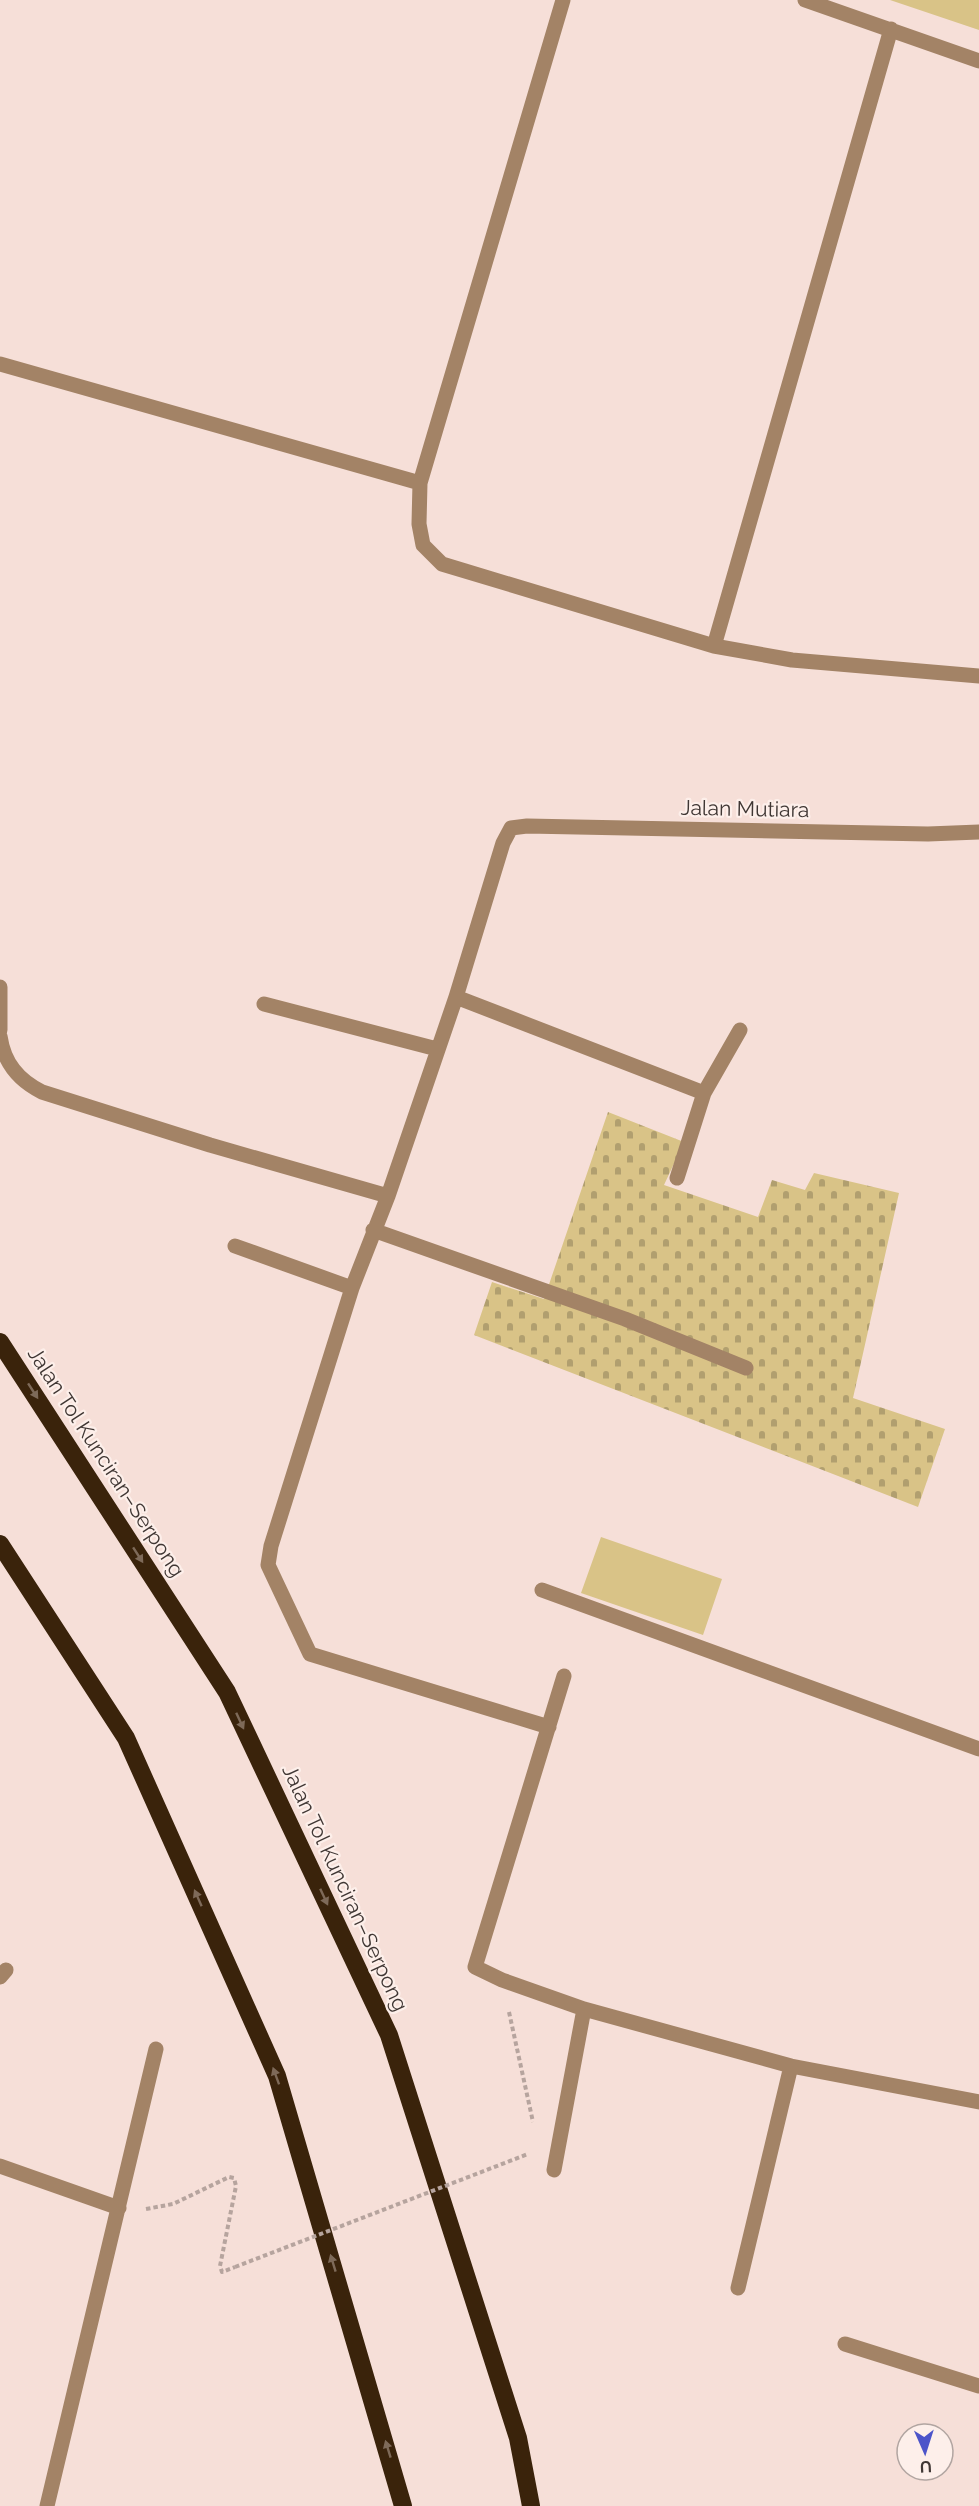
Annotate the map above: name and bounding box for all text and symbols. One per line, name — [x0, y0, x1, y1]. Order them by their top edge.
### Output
street label: Jalan Mutiara — [680, 795, 810, 822]
street label: Jalan Tol Kunciran–Serpong — [23, 1342, 190, 1581]
one-way arrow — [27, 1383, 38, 1399]
one-way arrow — [133, 1546, 144, 1563]
one-way arrow — [236, 1712, 245, 1729]
street label: Jalan Tol Kunciran–Serpong — [277, 1761, 414, 2015]
one-way arrow — [319, 1888, 328, 1905]
one-way arrow — [193, 1889, 202, 1906]
one-way arrow — [271, 2067, 281, 2085]
one-way arrow — [328, 2254, 337, 2272]
north arrow — [895, 2422, 955, 2482]
one-way arrow — [383, 2440, 392, 2458]
text: U — [919, 2457, 932, 2476]

